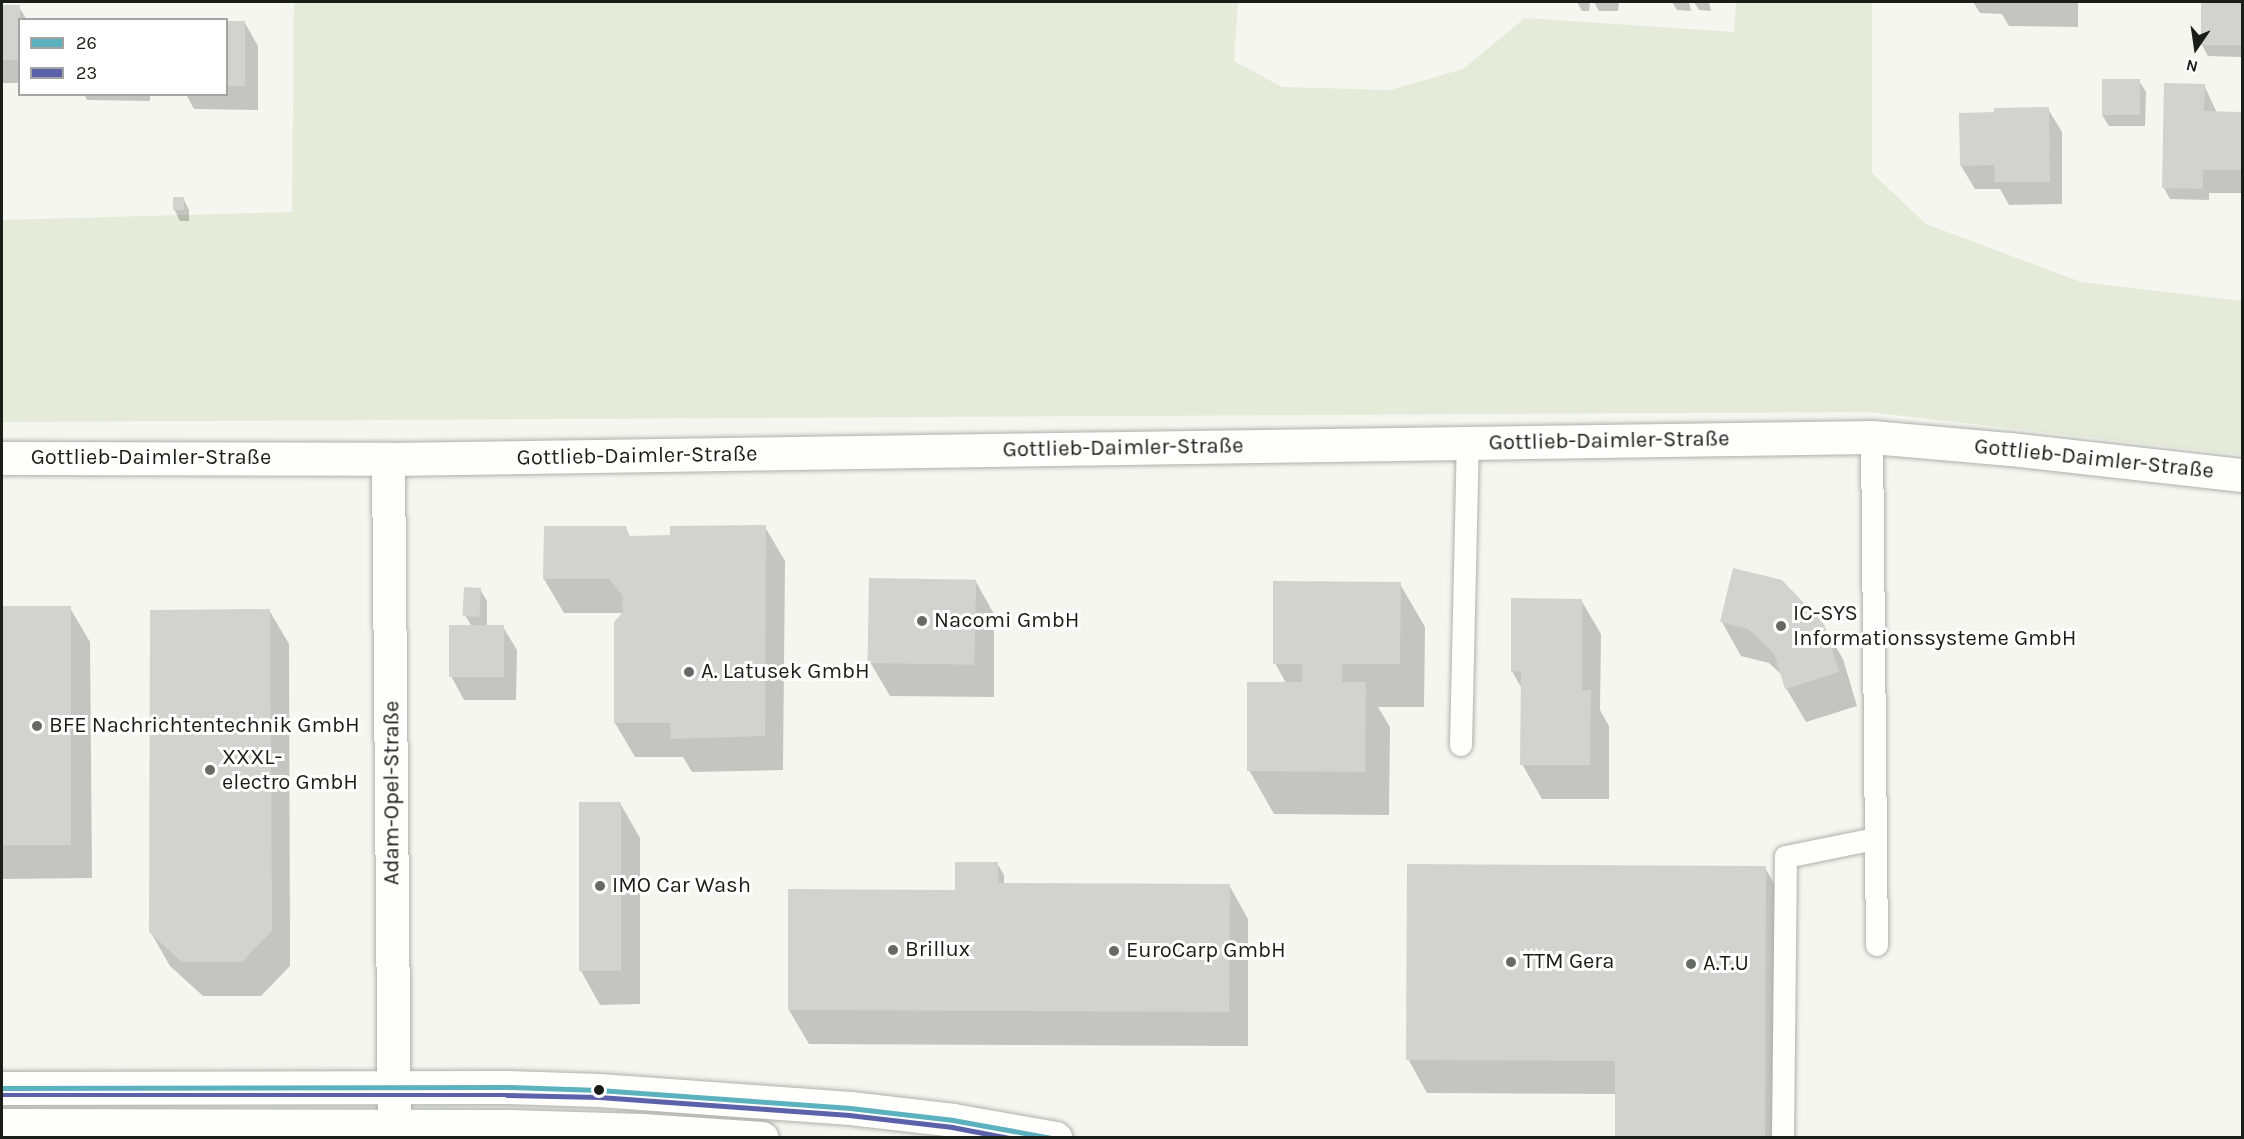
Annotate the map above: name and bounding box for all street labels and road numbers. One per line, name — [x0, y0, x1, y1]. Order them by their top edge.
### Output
street label: Gottlieb-Daimler-Straße — [1488, 426, 1730, 456]
street label: Gottlieb-Daimler-Straße — [1002, 433, 1244, 463]
street label: Gottlieb-Daimler-Straße — [1973, 433, 2215, 485]
street label: Gottlieb-Daimler-Straße — [516, 441, 758, 471]
street label: Gottlieb-Daimler-Straße — [31, 445, 271, 471]
street label: Adam-Opel-Straße — [379, 701, 405, 885]

